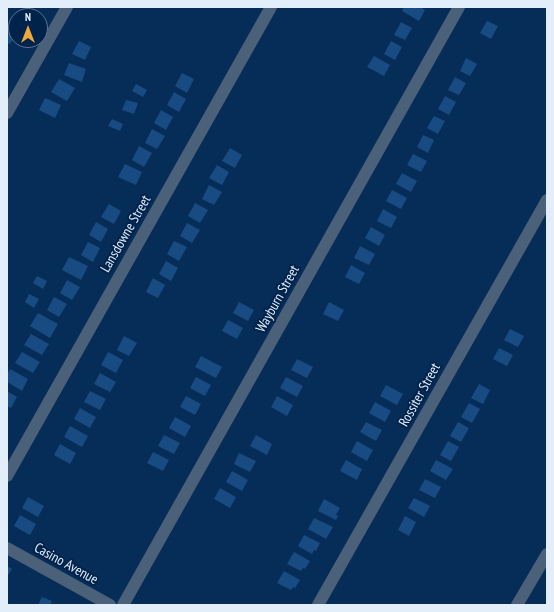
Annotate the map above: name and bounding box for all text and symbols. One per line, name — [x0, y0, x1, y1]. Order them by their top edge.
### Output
north arrow — [8, 8, 48, 48]
text: N — [25, 10, 31, 24]
street label: Lansdowne Street — [97, 192, 155, 276]
street label: Wayburn Street — [253, 263, 303, 335]
street label: Rossiter Street — [396, 360, 444, 430]
street label: Casino Avenue — [31, 540, 101, 588]

